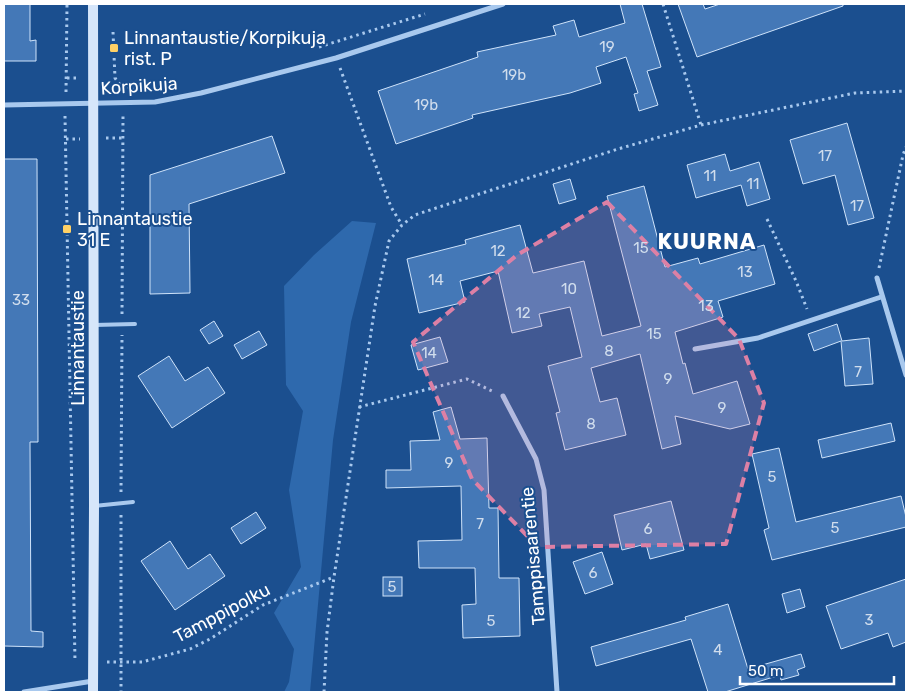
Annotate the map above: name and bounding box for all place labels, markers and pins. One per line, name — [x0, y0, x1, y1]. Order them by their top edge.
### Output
place label: Linnantaustie/Korpikuja rist. P — [124, 27, 326, 70]
marker: Linnantaustie/Korpikuja rist. P — [108, 42, 120, 54]
place label: Linnantaustie 31 E — [77, 208, 192, 251]
marker: Linnantaustie 31 E — [61, 223, 73, 235]

